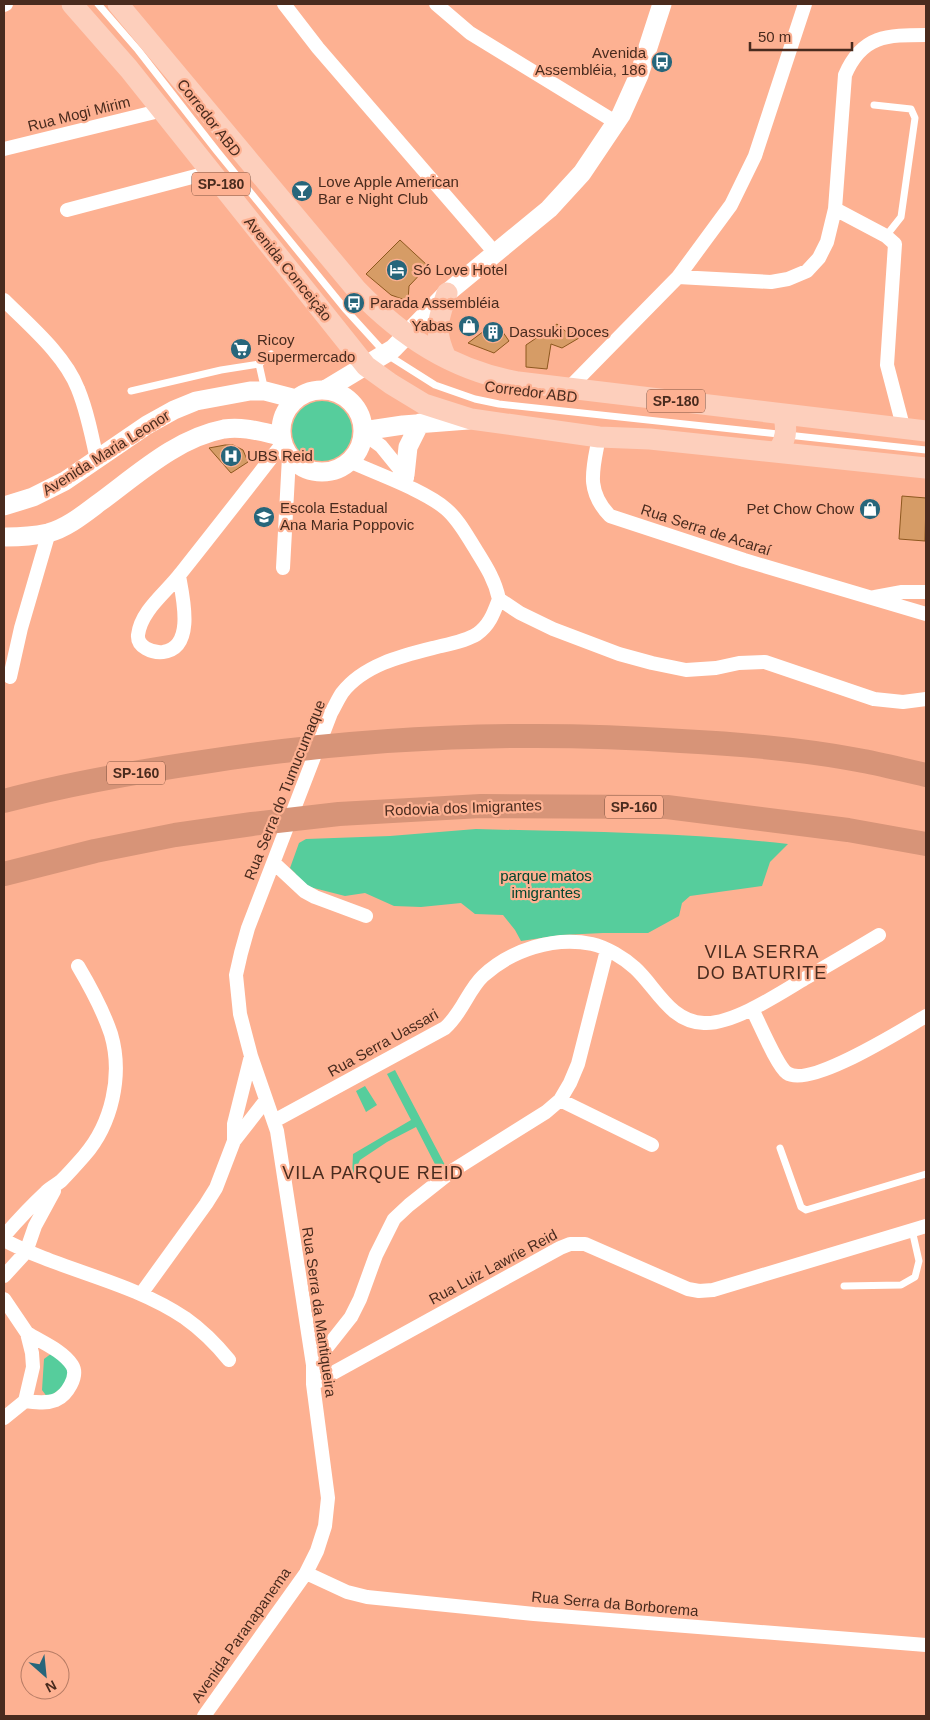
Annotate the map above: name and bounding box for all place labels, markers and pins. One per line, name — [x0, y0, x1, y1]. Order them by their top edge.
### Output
place label: Avenida Assembléia, 186 — [535, 44, 647, 78]
bus stop icon: Avenida Assembléia, 186 — [650, 50, 674, 74]
place label: Love Apple American Bar e Night Club — [318, 173, 459, 207]
bar icon: Love Apple American Bar e Night Club — [290, 179, 314, 203]
hotel icon: Só Love Hotel — [385, 258, 409, 282]
place label: Só Love Hotel — [413, 261, 507, 278]
bus stop icon: Parada Assembléia — [342, 291, 366, 315]
place label: Parada Assembléia — [370, 294, 500, 311]
shop icon: Yabas — [457, 314, 481, 338]
place label: Yabas — [412, 317, 453, 334]
building icon: Dassuki Doces — [481, 320, 505, 344]
place label: Dassuki Doces — [509, 323, 609, 340]
place label: Ricoy Supermercado — [257, 331, 355, 365]
supermarket icon: Ricoy Supermercado — [229, 337, 253, 361]
hospital icon: UBS Reid — [219, 444, 243, 468]
place label: UBS Reid — [247, 447, 313, 464]
shop icon: Pet Chow Chow — [858, 497, 882, 521]
place label: Escola Estadual Ana Maria Poppovic — [280, 499, 415, 533]
place label: Pet Chow Chow — [746, 500, 854, 517]
school or university icon: Escola Estadual Ana Maria Poppovic — [252, 505, 276, 529]

